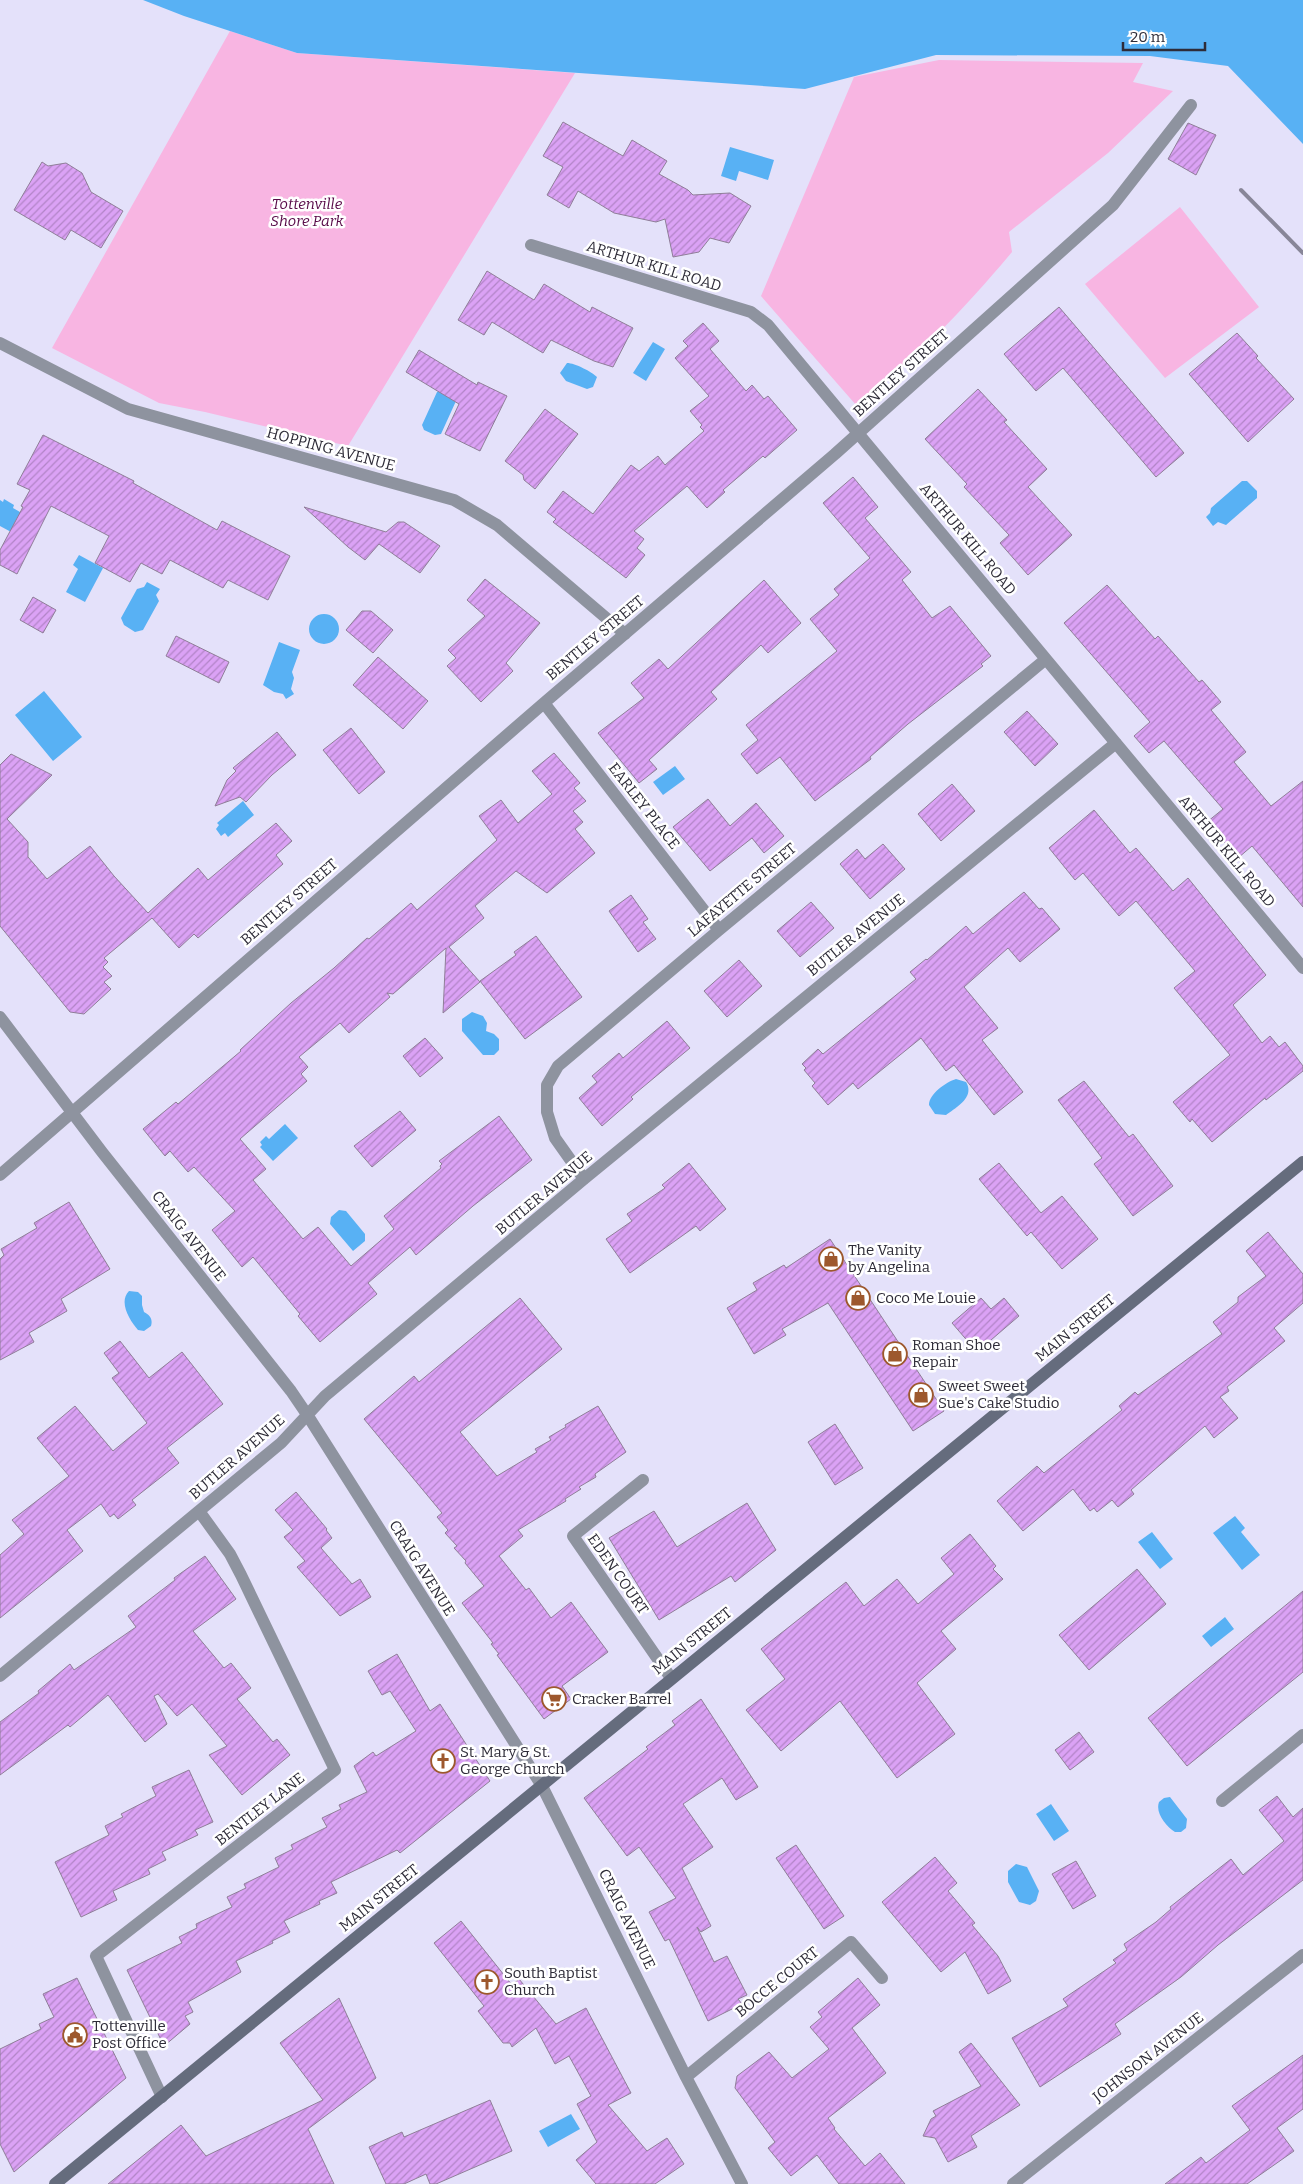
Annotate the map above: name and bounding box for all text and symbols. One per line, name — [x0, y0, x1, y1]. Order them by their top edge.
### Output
scale bar — [1123, 20, 1206, 52]
text: 20 m — [1130, 28, 1166, 46]
park label: Tottenville Shore Park — [270, 195, 345, 230]
street label: ARTHUR KILL ROAD — [584, 237, 724, 295]
street label: BENTLEY STREET — [850, 325, 953, 421]
street label: HOPPING AVENUE — [265, 423, 397, 475]
street label: ARTHUR KILL ROAD — [916, 480, 1020, 598]
street label: BENTLEY STREET — [542, 592, 648, 684]
street label: EARLEY PLACE — [605, 759, 683, 853]
street label: ARTHUR KILL ROAD — [1175, 792, 1279, 910]
street label: LAFAYETTE STREET — [684, 839, 800, 941]
street label: BENTLEY STREET — [237, 855, 341, 949]
street label: BUTLER AVENUE — [803, 890, 909, 980]
street label: BUTLER AVENUE — [492, 1147, 596, 1239]
street label: CRAIG AVENUE — [148, 1187, 230, 1285]
place label: The Vanity by Angelina — [848, 1241, 930, 1276]
shop icon: The Vanity by Angelina — [818, 1246, 844, 1272]
shop icon: Coco Me Louie — [845, 1285, 871, 1311]
place label: Coco Me Louie — [876, 1289, 976, 1307]
street label: MAIN STREET — [1032, 1290, 1118, 1365]
place label: Roman Shoe Repair — [912, 1336, 1000, 1371]
shop icon: Roman Shoe Repair — [882, 1341, 908, 1367]
place label: Sweet Sweet Sue's Cake Studio — [938, 1377, 1059, 1412]
shop icon: Sweet Sweet Sue's Cake Studio — [908, 1382, 934, 1408]
street label: BUTLER AVENUE — [186, 1411, 288, 1503]
street label: CRAIG AVENUE — [385, 1517, 459, 1619]
street label: EDEN COURT — [584, 1530, 652, 1618]
street label: MAIN STREET — [649, 1603, 735, 1678]
supermarket icon: Cracker Barrel — [541, 1686, 567, 1712]
place label: Cracker Barrel — [572, 1690, 672, 1708]
place label: St. Mary & St. George Church — [460, 1743, 565, 1778]
church icon: St. Mary & St. George Church — [430, 1748, 456, 1774]
street label: BENTLEY LANE — [212, 1769, 308, 1849]
street label: MAIN STREET — [336, 1860, 422, 1935]
street label: CRAIG AVENUE — [595, 1866, 659, 1972]
street label: BOCCE COURT — [732, 1943, 822, 2021]
place label: South Baptist Church — [504, 1964, 598, 1999]
church icon: South Baptist Church — [474, 1969, 500, 1995]
street label: JOHNSON AVENUE — [1088, 2008, 1207, 2106]
place label: Tottenville Post Office — [92, 2017, 167, 2052]
public building icon: Tottenville Post Office — [62, 2022, 88, 2048]

